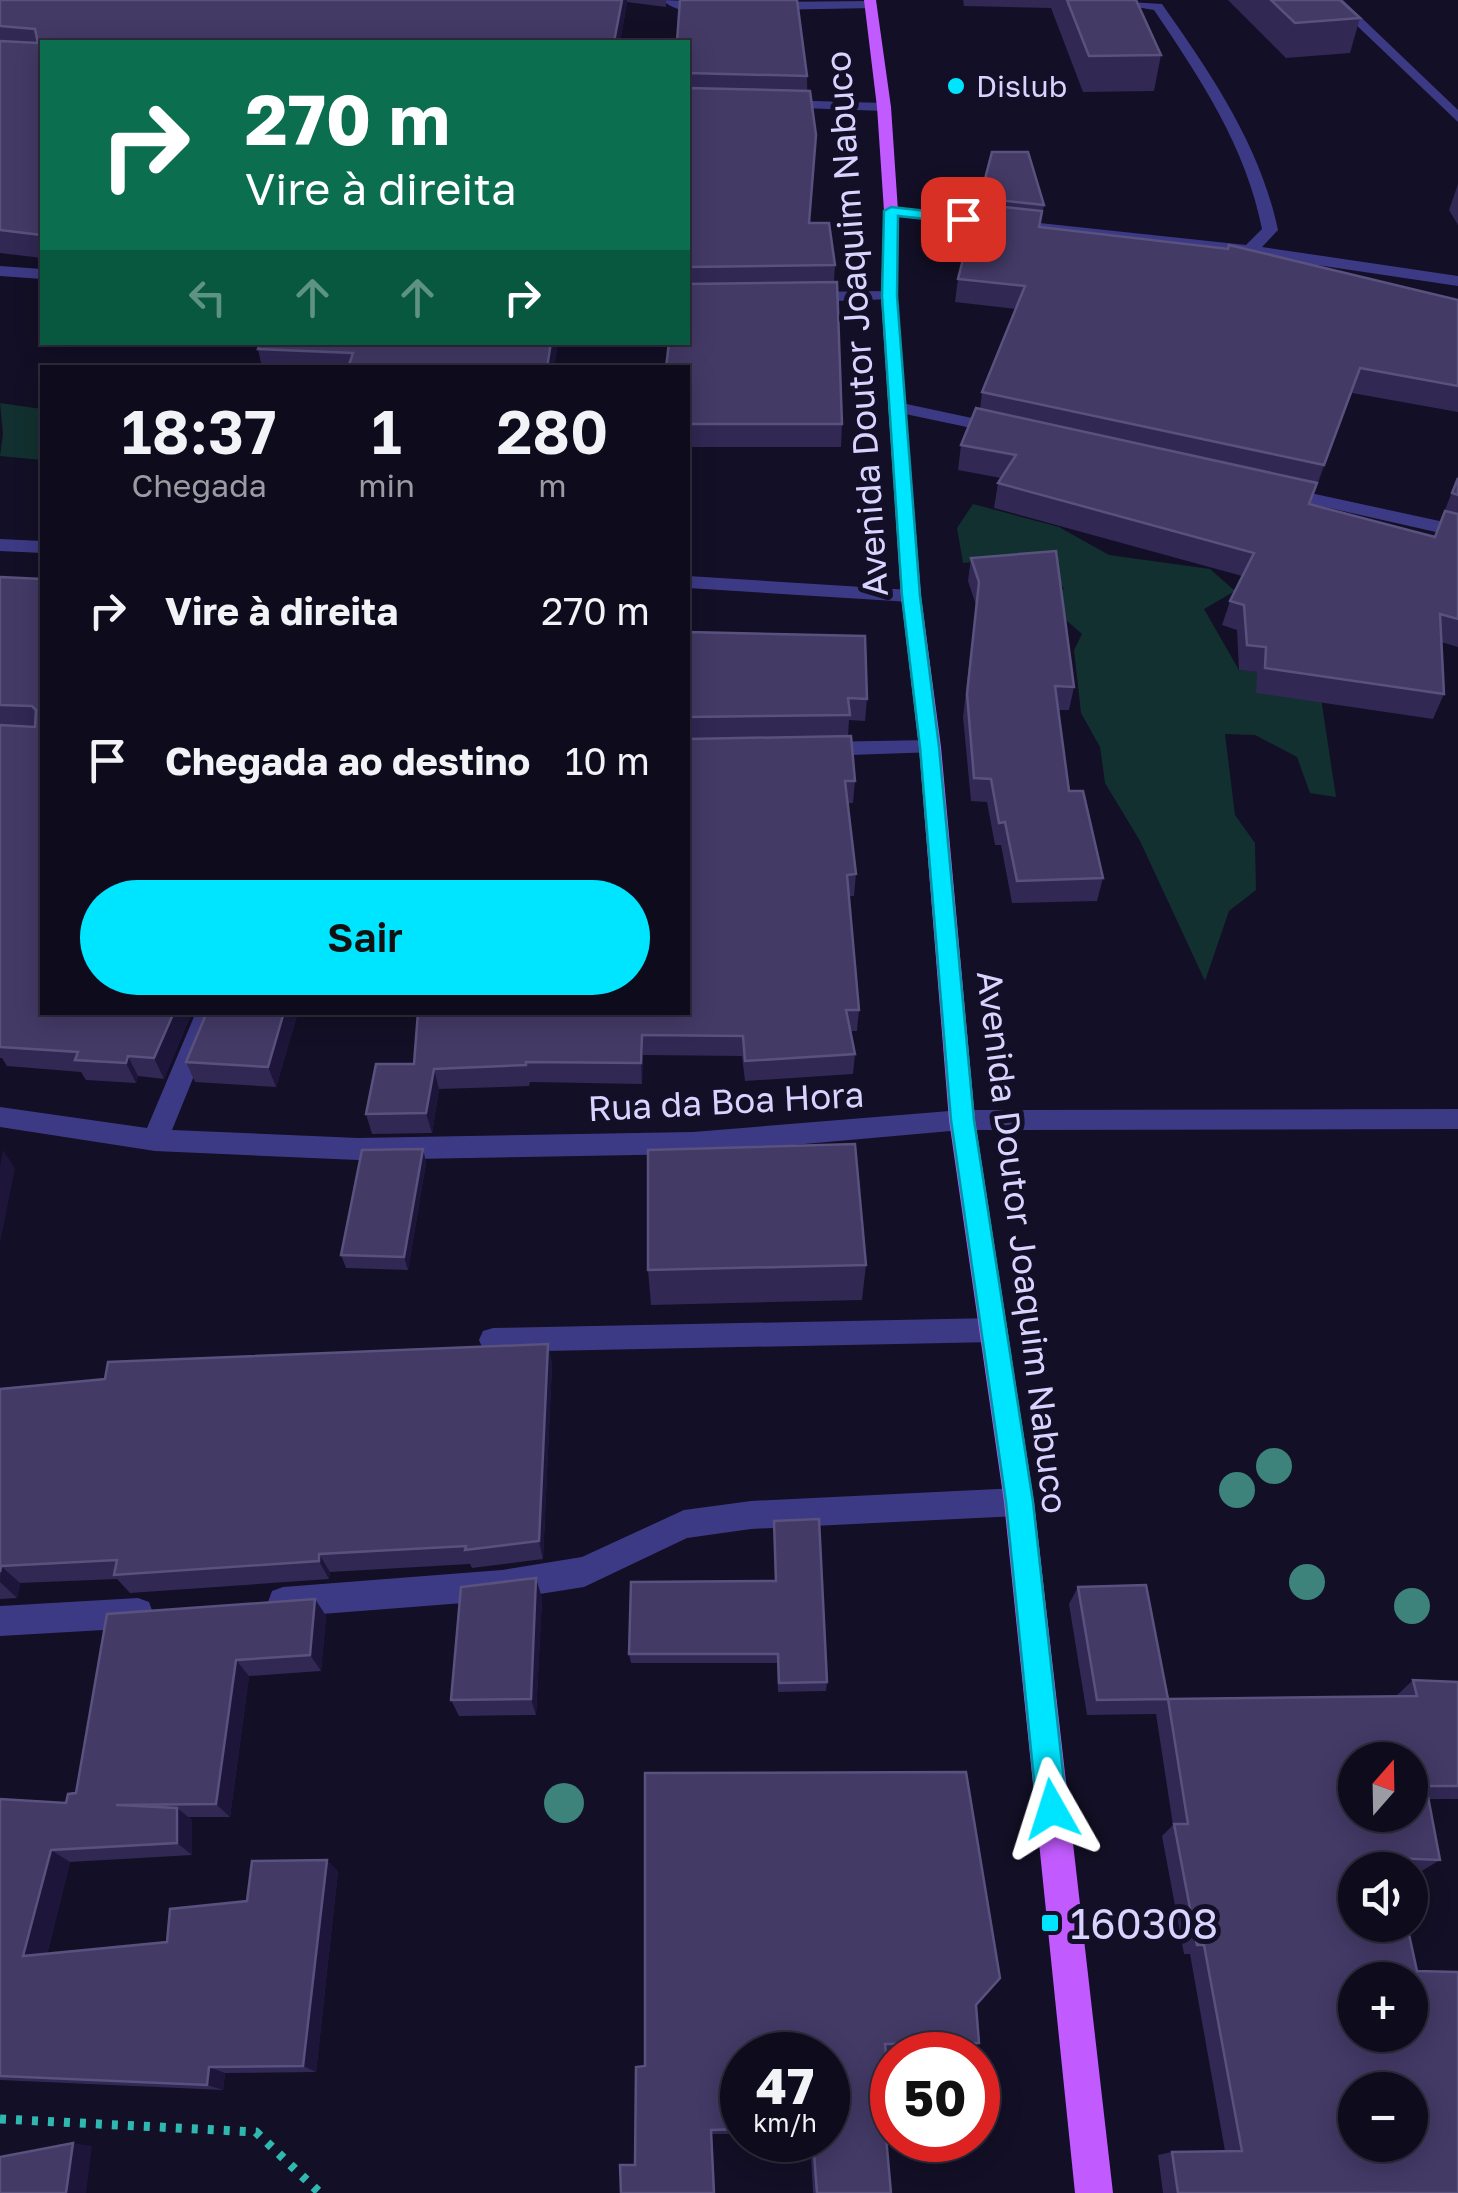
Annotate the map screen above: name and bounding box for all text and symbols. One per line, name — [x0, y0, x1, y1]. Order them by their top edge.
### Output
street label: Avenida Doutor Joaquim Nabuco — [816, 50, 896, 598]
place label: Dislub — [976, 68, 1067, 104]
marker: Dislub — [945, 75, 967, 97]
text: 270 m — [245, 76, 450, 160]
icon: right — [80, 80, 210, 210]
text: Vire à direita — [245, 161, 517, 215]
pin — [921, 177, 1006, 262]
icon: arrive — [936, 192, 991, 247]
icon: left — [180, 270, 235, 325]
icon: ahead — [285, 270, 340, 325]
icon: ahead — [390, 270, 445, 325]
icon: right — [495, 270, 550, 325]
text: 18:37 — [122, 395, 277, 467]
text: 1 — [371, 395, 402, 467]
text: 280 — [496, 395, 608, 467]
text: Chegada — [131, 466, 267, 504]
text: min — [358, 466, 415, 504]
text: m — [538, 466, 567, 504]
icon: right — [80, 583, 135, 638]
text: Vire à direita — [165, 588, 398, 633]
text: 270 m — [541, 588, 650, 633]
icon: arrive — [80, 733, 135, 788]
text: Chegada ao destino — [165, 738, 530, 783]
text: 10 m — [565, 738, 650, 783]
button: Sair — [80, 880, 650, 995]
street label: Avenida Doutor Joaquim Nabuco — [969, 968, 1077, 1516]
street label: Rua da Boa Hora — [587, 1073, 865, 1129]
north arrow — [1338, 1742, 1428, 1832]
map controls — [1338, 1742, 1428, 2162]
position arrow — [1000, 1757, 1104, 1861]
button: sound — [1338, 1852, 1428, 1942]
place label: 160308 — [1070, 1898, 1218, 1948]
marker: 160308 — [1039, 1912, 1061, 1934]
button: + — [1338, 1962, 1428, 2052]
speed limit sign: 50 — [870, 2032, 1000, 2162]
text: 47 — [756, 2055, 814, 2115]
button: − — [1338, 2072, 1428, 2162]
text: km/h — [753, 2107, 817, 2138]

